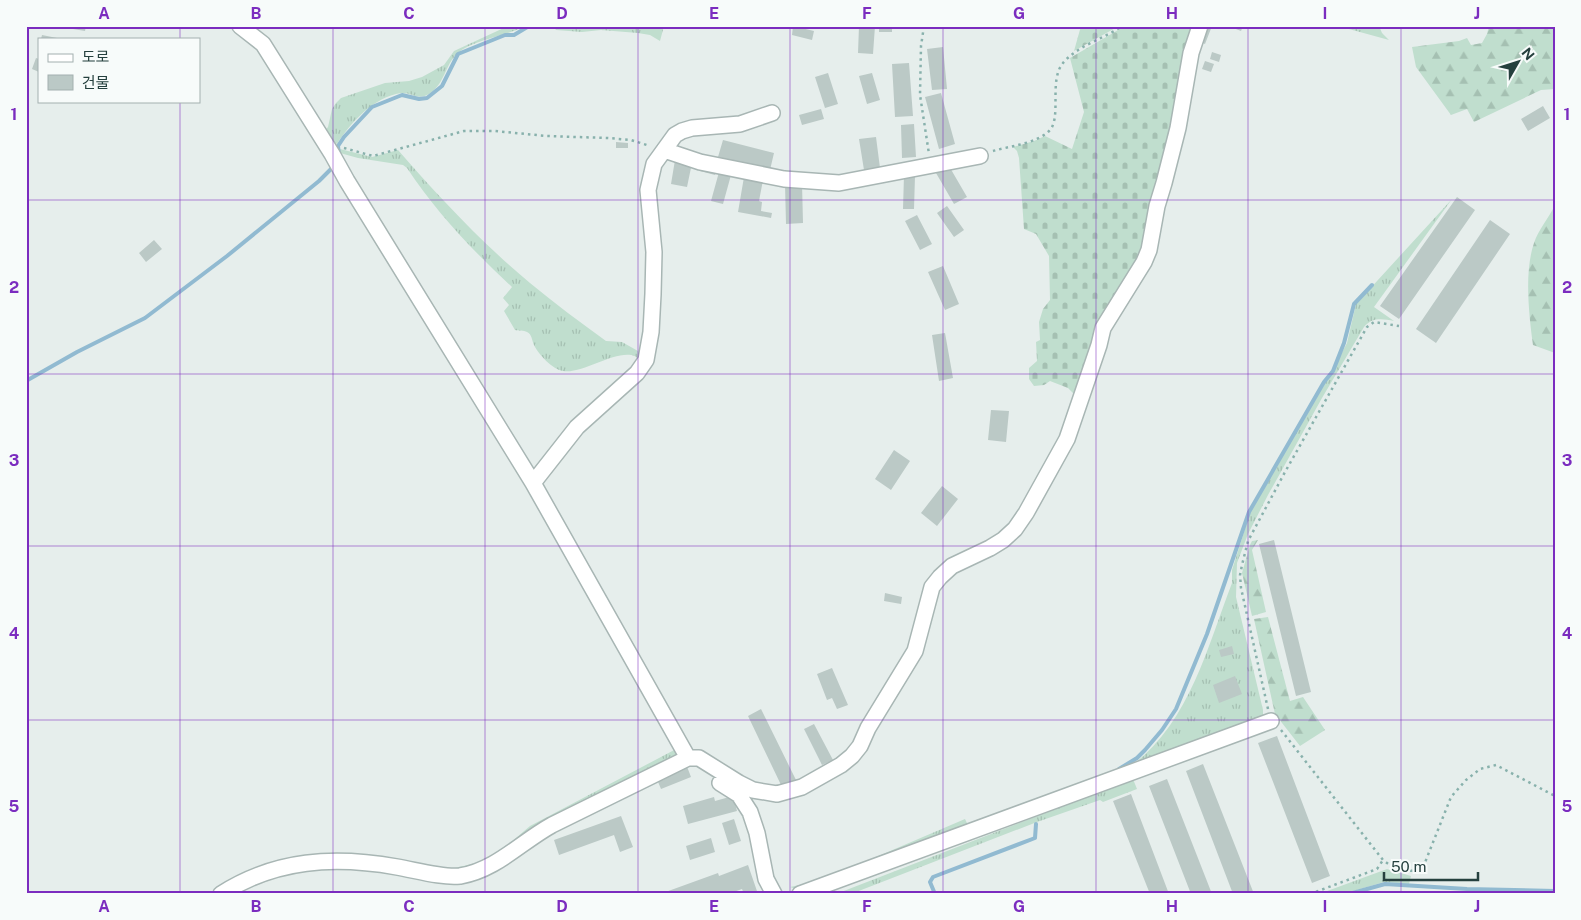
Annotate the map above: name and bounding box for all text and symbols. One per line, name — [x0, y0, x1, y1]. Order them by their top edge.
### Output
text: A — [98, 4, 110, 23]
text: B — [251, 4, 262, 23]
text: C — [403, 4, 415, 23]
text: D — [556, 4, 568, 23]
text: E — [709, 4, 719, 23]
text: F — [862, 4, 872, 23]
text: G — [1013, 4, 1025, 23]
text: H — [1166, 4, 1178, 23]
text: I — [1323, 4, 1327, 23]
text: J — [1474, 4, 1480, 23]
legend — [38, 38, 200, 102]
north arrow — [1494, 38, 1544, 88]
text: N — [1518, 45, 1538, 63]
text: 도로 — [82, 48, 110, 65]
text: 건물 — [82, 74, 110, 91]
text: 1 — [11, 105, 17, 124]
text: 1 — [1564, 105, 1570, 124]
text: 2 — [9, 278, 19, 297]
text: 2 — [1562, 278, 1572, 297]
text: 3 — [9, 451, 19, 470]
text: 3 — [1562, 451, 1572, 470]
text: 4 — [9, 624, 20, 643]
text: 4 — [1562, 624, 1573, 643]
text: 5 — [9, 797, 20, 816]
text: 5 — [1562, 797, 1573, 816]
scale bar — [1384, 850, 1477, 882]
text: 50 m — [1391, 858, 1426, 875]
text: A — [98, 897, 110, 916]
text: B — [251, 897, 262, 916]
text: C — [403, 897, 415, 916]
text: D — [556, 897, 568, 916]
text: E — [709, 897, 719, 916]
text: F — [862, 897, 872, 916]
text: G — [1013, 897, 1025, 916]
text: H — [1166, 897, 1178, 916]
text: I — [1323, 897, 1327, 916]
text: J — [1474, 897, 1480, 916]

